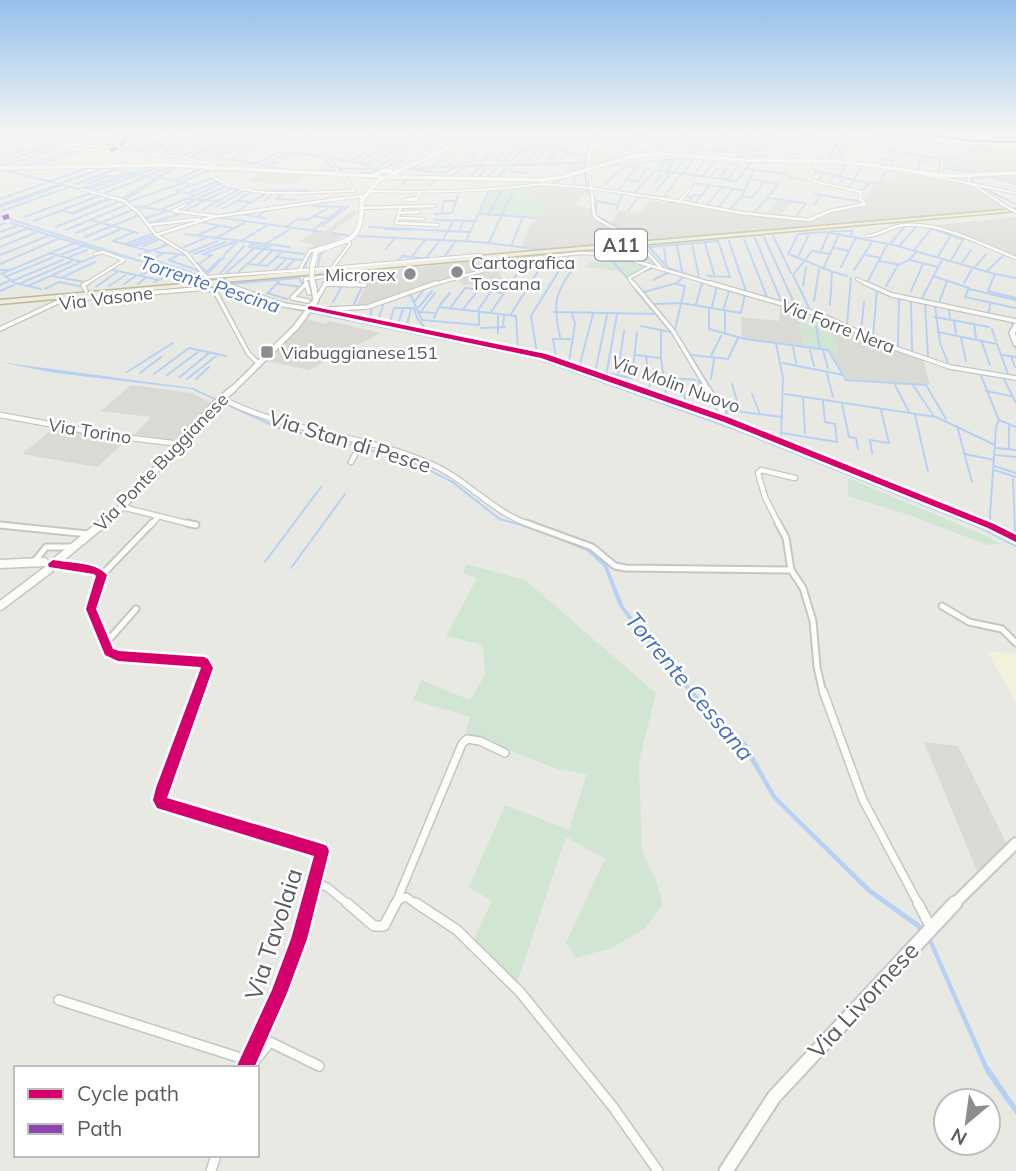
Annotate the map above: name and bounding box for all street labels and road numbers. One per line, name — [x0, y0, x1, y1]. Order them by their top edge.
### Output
road number: A11 — [595, 230, 647, 260]
street label: Via Vasone — [58, 281, 154, 315]
street label: Via Forre Nera — [778, 294, 898, 358]
street label: Via Molin Nuovo — [608, 350, 744, 418]
street label: Via Ponte Buggianese — [89, 388, 233, 536]
street label: Via Stan di Pesce — [266, 404, 434, 478]
street label: Via Torino — [47, 413, 133, 449]
street label: Via Tavolaia — [238, 864, 308, 1004]
street label: Via Livornese — [801, 935, 925, 1065]

